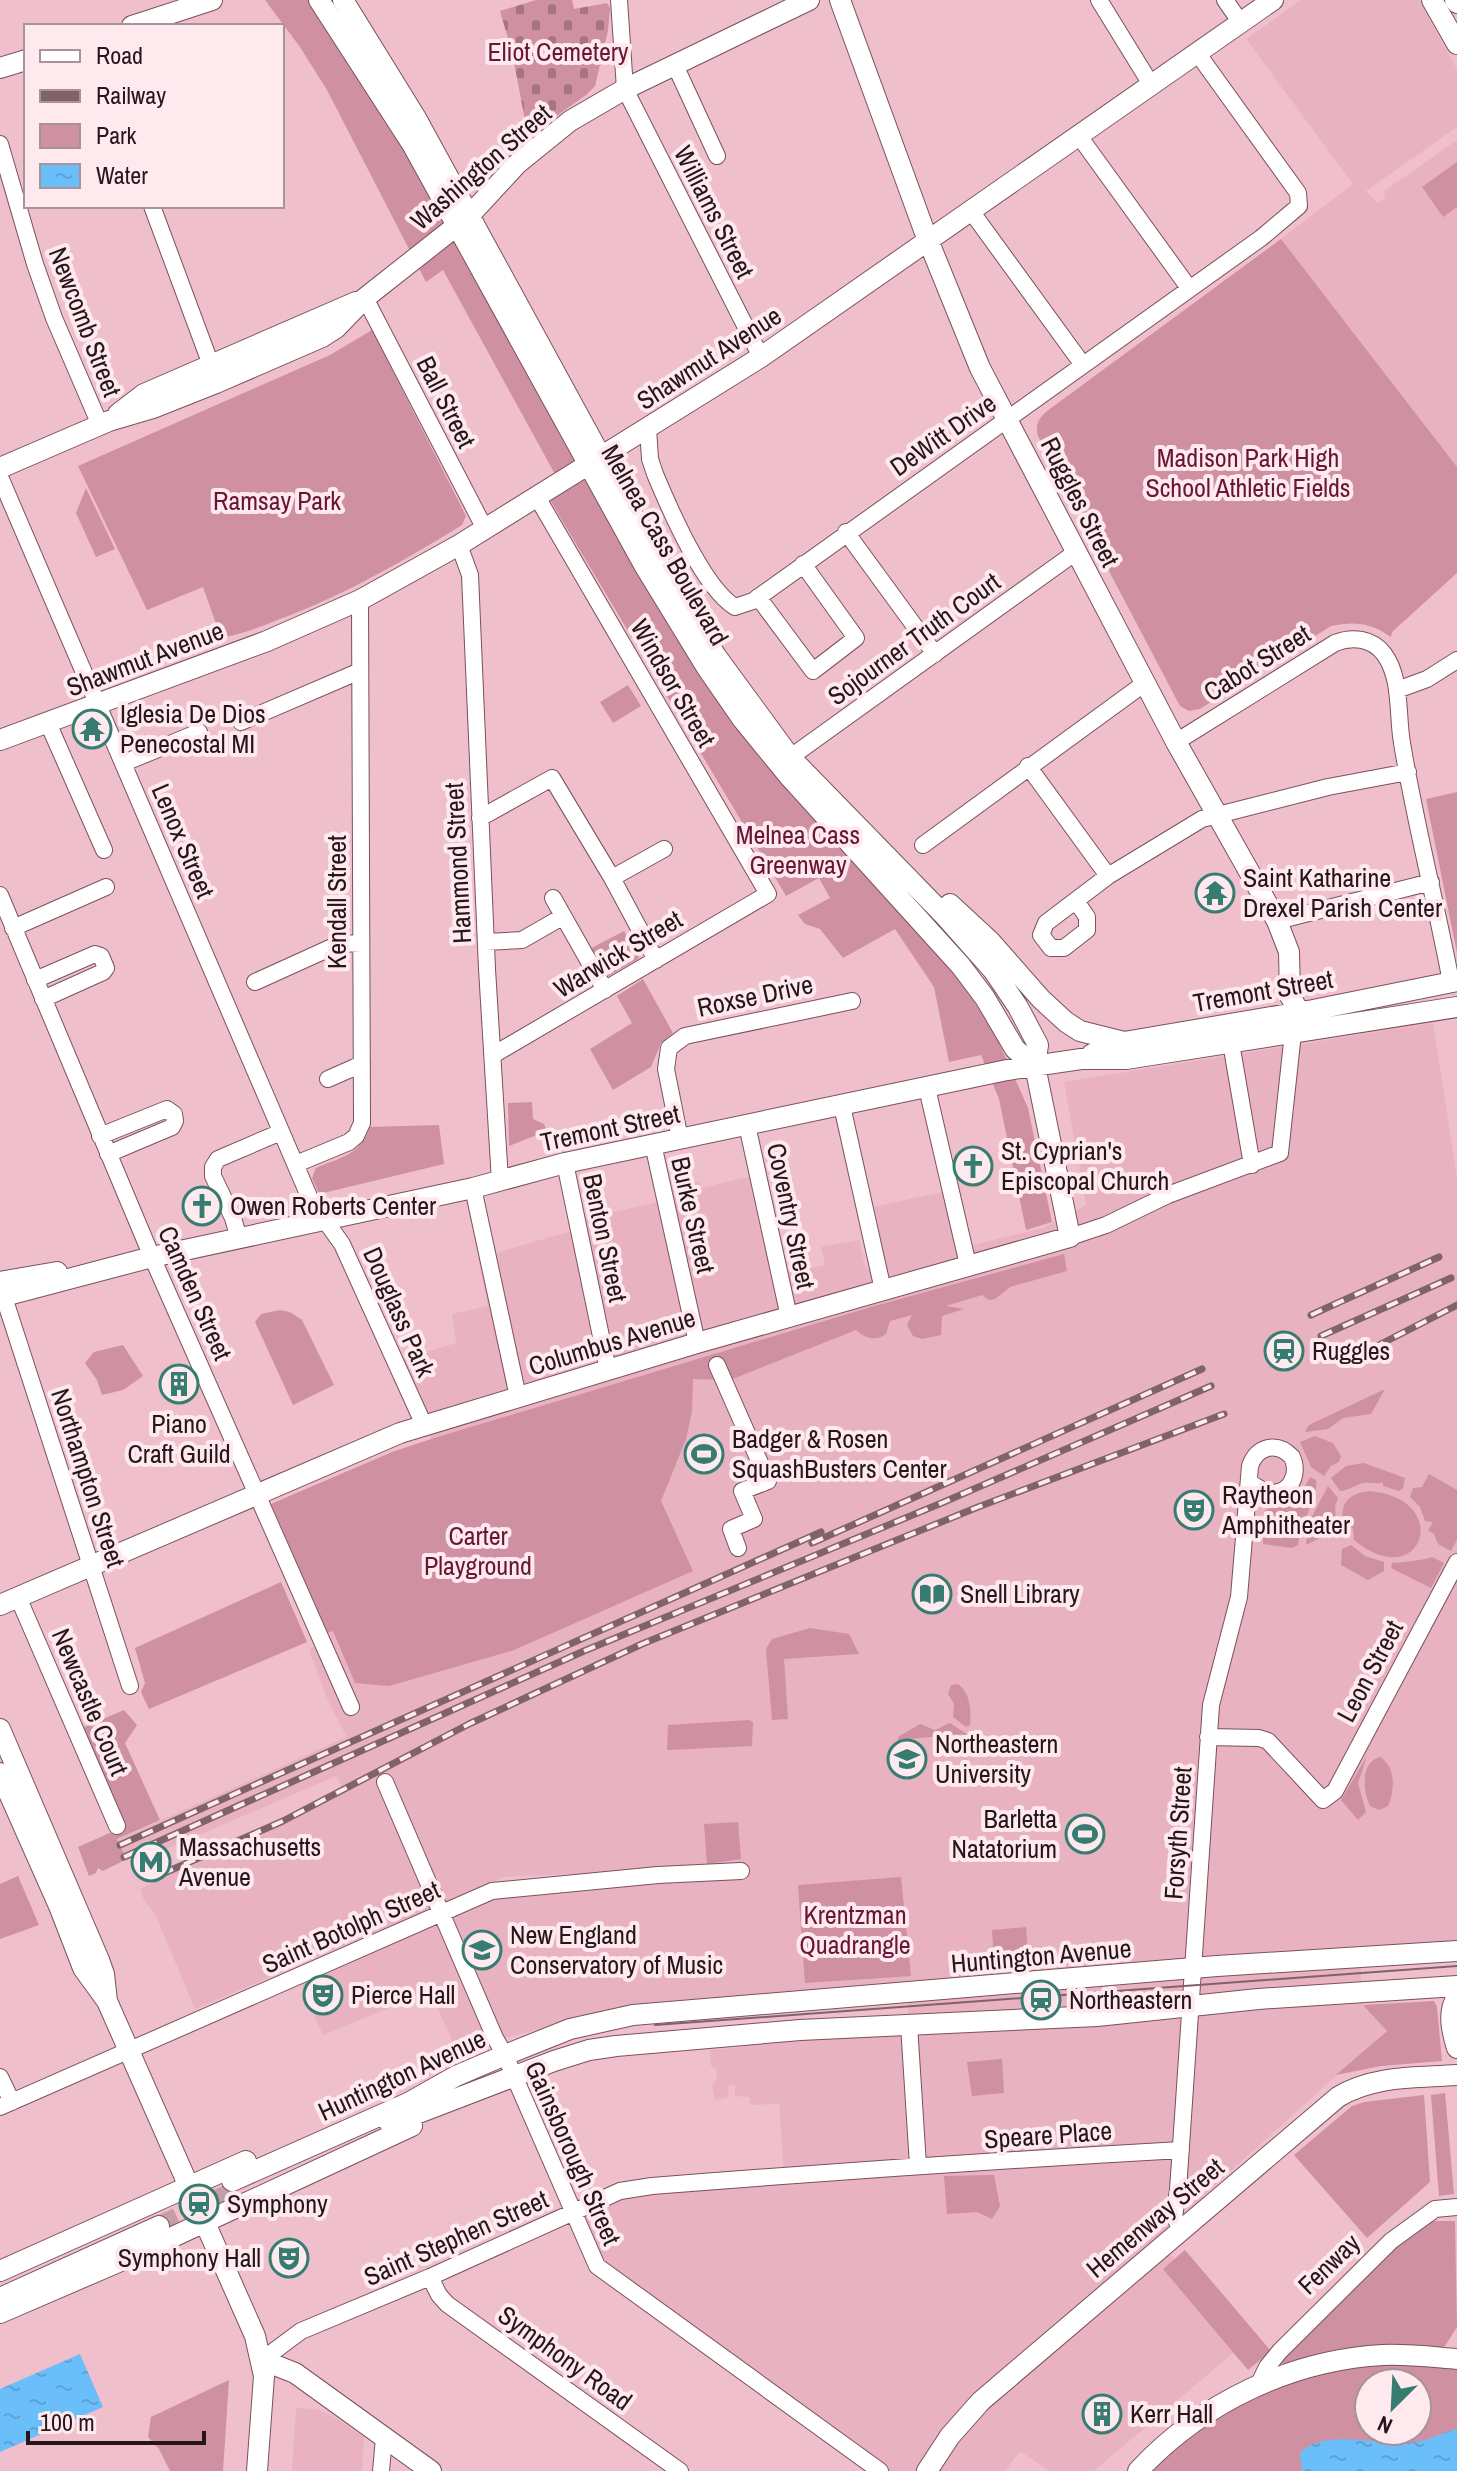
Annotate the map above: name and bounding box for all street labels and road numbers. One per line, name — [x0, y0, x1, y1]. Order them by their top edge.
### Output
street label: Washington Street — [403, 96, 559, 238]
street label: Williams Street — [666, 139, 763, 284]
street label: Newcomb Street — [41, 242, 130, 402]
street label: Shawmut Avenue — [630, 298, 788, 417]
street label: Ball Street — [409, 350, 484, 454]
street label: DeWitt Drive — [883, 385, 1003, 484]
street label: Ruggles Street — [1033, 431, 1128, 573]
street label: Melnea Cass Boulevard — [594, 438, 737, 652]
street label: Sojourner Truth Court — [820, 564, 1007, 713]
street label: Windsor Street — [623, 612, 724, 753]
street label: Shawmut Avenue — [61, 613, 228, 705]
street label: Cabot Street — [1197, 616, 1317, 709]
street label: Lenox Street — [144, 778, 223, 903]
street label: Hammond Street — [436, 782, 479, 944]
street label: Kendall Street — [319, 835, 354, 969]
street label: Warwick Street — [547, 902, 688, 1006]
street label: Tremont Street — [1190, 961, 1336, 1020]
street label: Roxse Drive — [694, 966, 816, 1025]
street label: Tremont Street — [537, 1096, 683, 1159]
street label: Coventry Street — [759, 1140, 824, 1292]
street label: Burke Street — [663, 1153, 724, 1277]
street label: Benton Street — [575, 1170, 636, 1305]
street label: Camden Street — [150, 1220, 241, 1365]
street label: Douglass Park — [355, 1241, 444, 1383]
street label: Columbus Avenue — [524, 1300, 700, 1383]
street label: Northampton Street — [43, 1384, 134, 1572]
street label: Leon Street — [1328, 1614, 1411, 1728]
street label: Newcastle Court — [44, 1623, 137, 1781]
street label: Forsyth Street — [1155, 1765, 1200, 1900]
street label: Saint Botolph Street — [257, 1872, 445, 1981]
street label: Huntington Avenue — [949, 1930, 1133, 1981]
street label: Huntington Avenue — [312, 2020, 491, 2129]
street label: Gainsborough Street — [517, 2055, 630, 2250]
street label: Speare Place — [983, 2113, 1113, 2156]
street label: Hemenway Street — [1079, 2150, 1231, 2285]
street label: Saint Stephen Street — [358, 2181, 553, 2294]
street label: Fenway — [1290, 2225, 1368, 2302]
street label: Symphony Road — [491, 2297, 639, 2418]

